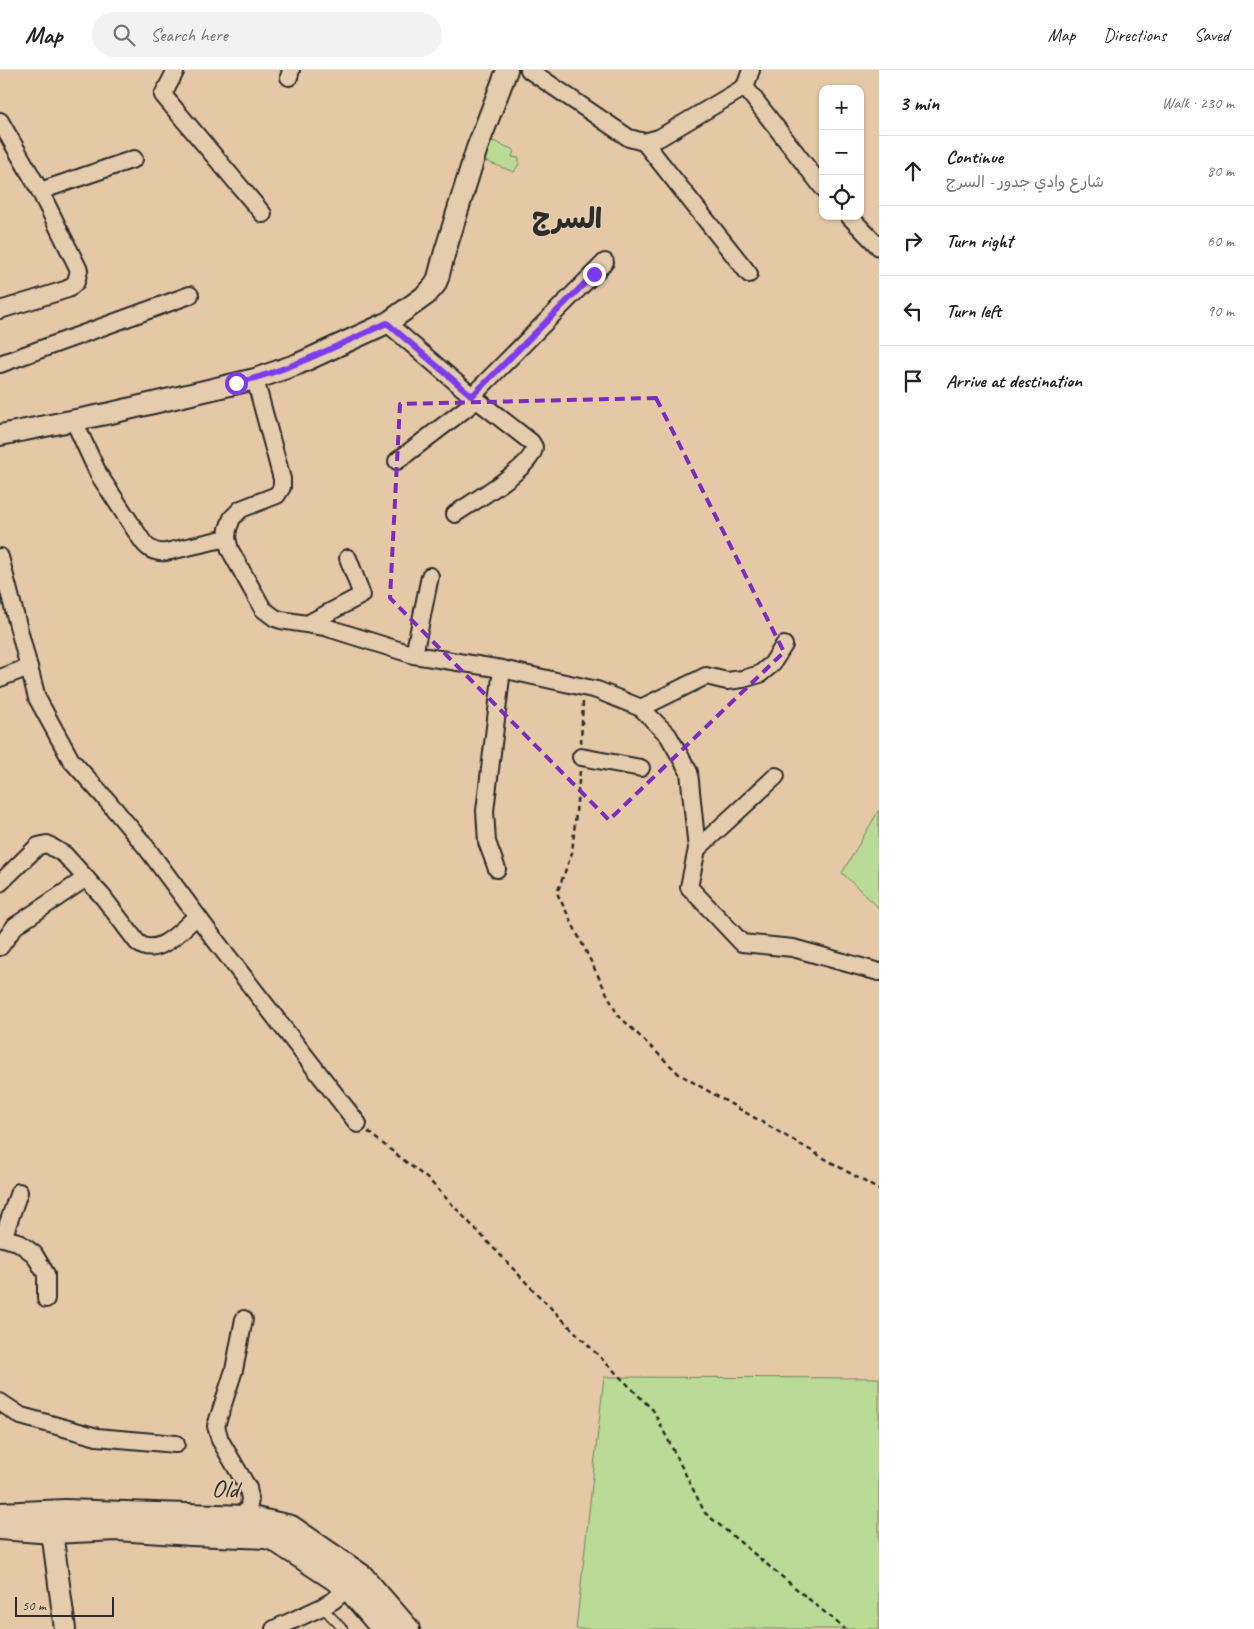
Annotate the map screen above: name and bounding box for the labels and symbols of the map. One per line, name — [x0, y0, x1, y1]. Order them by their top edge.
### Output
district label: السرج — [532, 201, 602, 236]
route end — [583, 263, 606, 286]
route start — [225, 372, 248, 395]
street label: Old — [211, 1472, 243, 1506]
scale bar — [15, 1594, 114, 1617]

